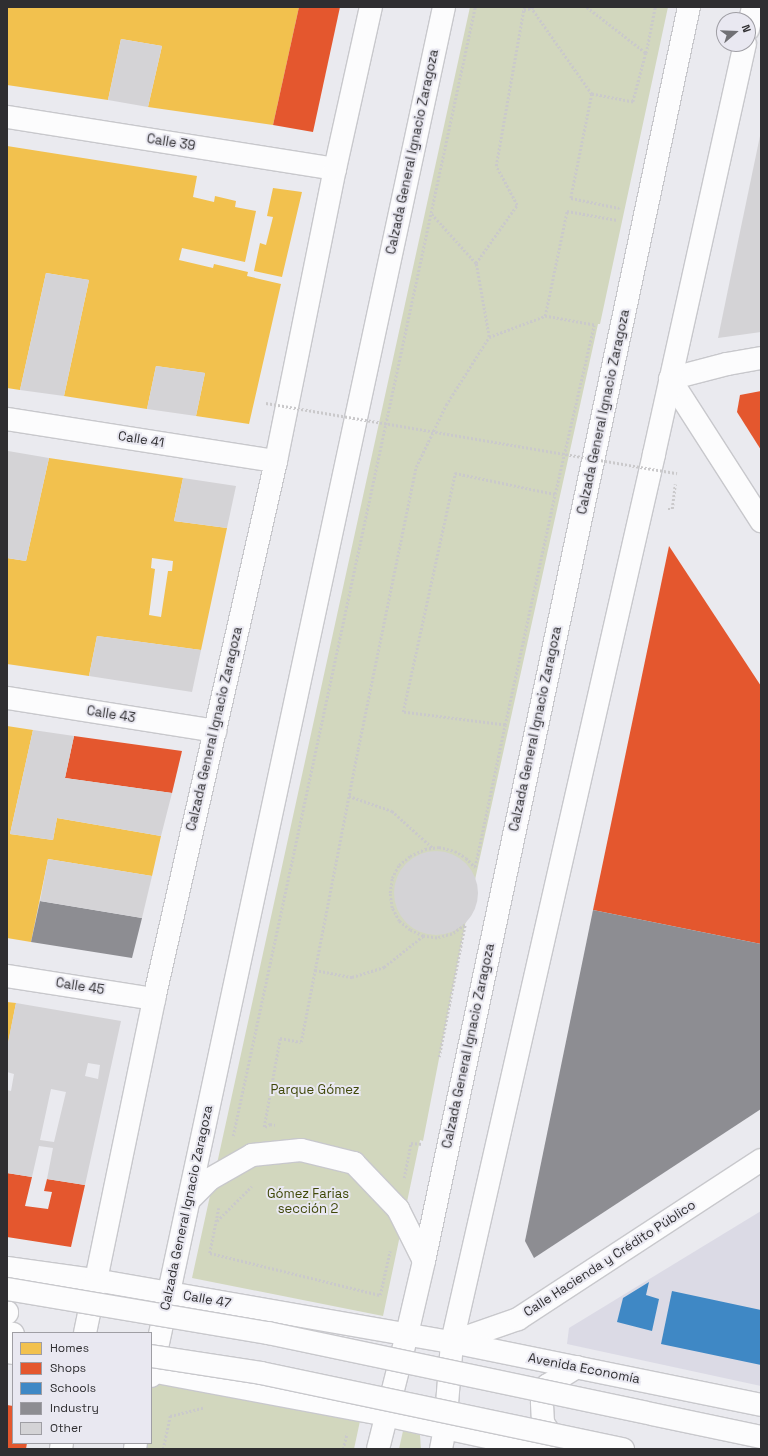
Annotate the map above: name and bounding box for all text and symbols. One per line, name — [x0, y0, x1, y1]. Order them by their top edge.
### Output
north arrow — [716, 12, 756, 52]
text: N — [739, 23, 754, 34]
street label: Calzada General Ignacio Zaragoza — [384, 48, 442, 256]
street label: Calle 39 — [146, 131, 196, 155]
street label: Calzada General Ignacio Zaragoza — [575, 308, 633, 516]
street label: Calle 41 — [117, 429, 165, 451]
street label: Calzada General Ignacio Zaragoza — [184, 625, 246, 833]
street label: Calzada General Ignacio Zaragoza — [507, 625, 565, 833]
street label: Calle 43 — [85, 703, 137, 727]
street label: Calzada General Ignacio Zaragoza — [440, 942, 498, 1150]
street label: Calle 45 — [55, 975, 105, 999]
park label: Parque Gómez — [270, 1082, 360, 1098]
street label: Calzada General Ignacio Zaragoza — [158, 1104, 216, 1312]
park label: Gómez Farias sección 2 — [267, 1187, 349, 1218]
street label: Calle Hacienda y Crédito Público — [521, 1197, 699, 1321]
street label: Calle 47 — [182, 1288, 232, 1312]
legend — [12, 1332, 152, 1444]
text: Homes — [50, 1340, 89, 1356]
street label: Avenida Economía — [527, 1350, 641, 1388]
text: Shops — [50, 1360, 86, 1376]
text: Schools — [50, 1380, 96, 1396]
text: Industry — [50, 1400, 99, 1416]
text: Other — [50, 1420, 83, 1436]

